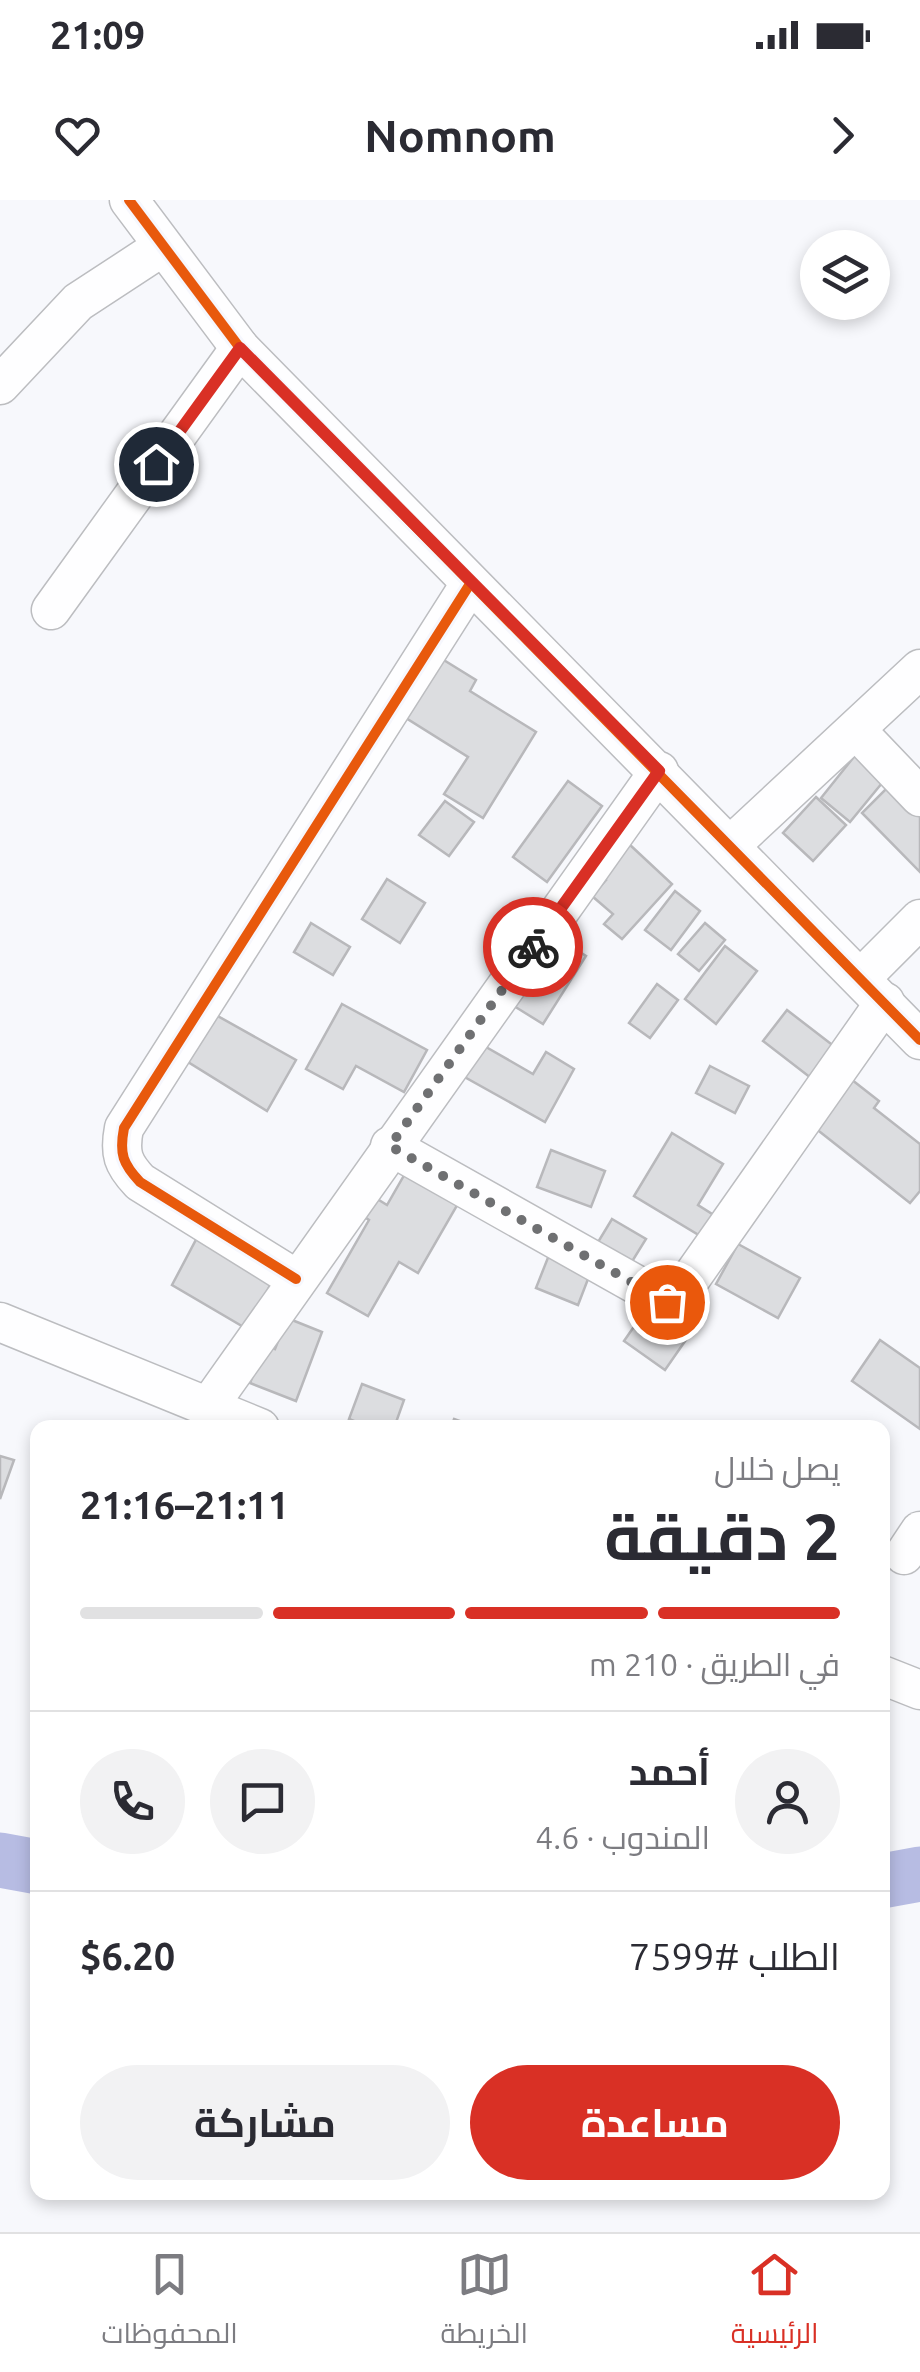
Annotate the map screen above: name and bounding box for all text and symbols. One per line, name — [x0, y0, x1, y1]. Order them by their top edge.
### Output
text: 21:09 — [50, 14, 145, 56]
icon: heart — [50, 108, 105, 163]
icon: forward — [815, 108, 870, 163]
text: Nomnom — [364, 110, 556, 161]
map controls — [800, 230, 890, 320]
button: layers — [800, 230, 890, 320]
pin — [114, 422, 199, 507]
icon: home — [129, 437, 184, 492]
courier — [483, 897, 583, 997]
icon: bike — [506, 920, 561, 975]
pin — [625, 1260, 710, 1345]
icon: bag — [640, 1275, 695, 1330]
text: يصل خلال — [714, 1450, 840, 1486]
text: 21:11–21:16 — [80, 1484, 289, 1526]
text: 2 دقيقة — [604, 1499, 840, 1572]
text: في الطريق · 210 m — [589, 1646, 840, 1682]
button: phone — [80, 1749, 185, 1854]
button: chat — [210, 1749, 315, 1854]
button: person — [735, 1749, 840, 1854]
text: أحمد — [629, 1750, 710, 1792]
text: المندوب · 4.6 — [535, 1819, 710, 1855]
text: $6.20 — [80, 1935, 175, 1977]
text: الطلب #7599 — [629, 1935, 840, 1977]
button: مشاركة — [80, 2065, 450, 2180]
button: مساعدة — [470, 2065, 840, 2180]
tab: المحفوظات — [101, 2247, 238, 2359]
tab: الخريطة — [441, 2247, 528, 2359]
tab: الرئيسية — [731, 2247, 819, 2359]

